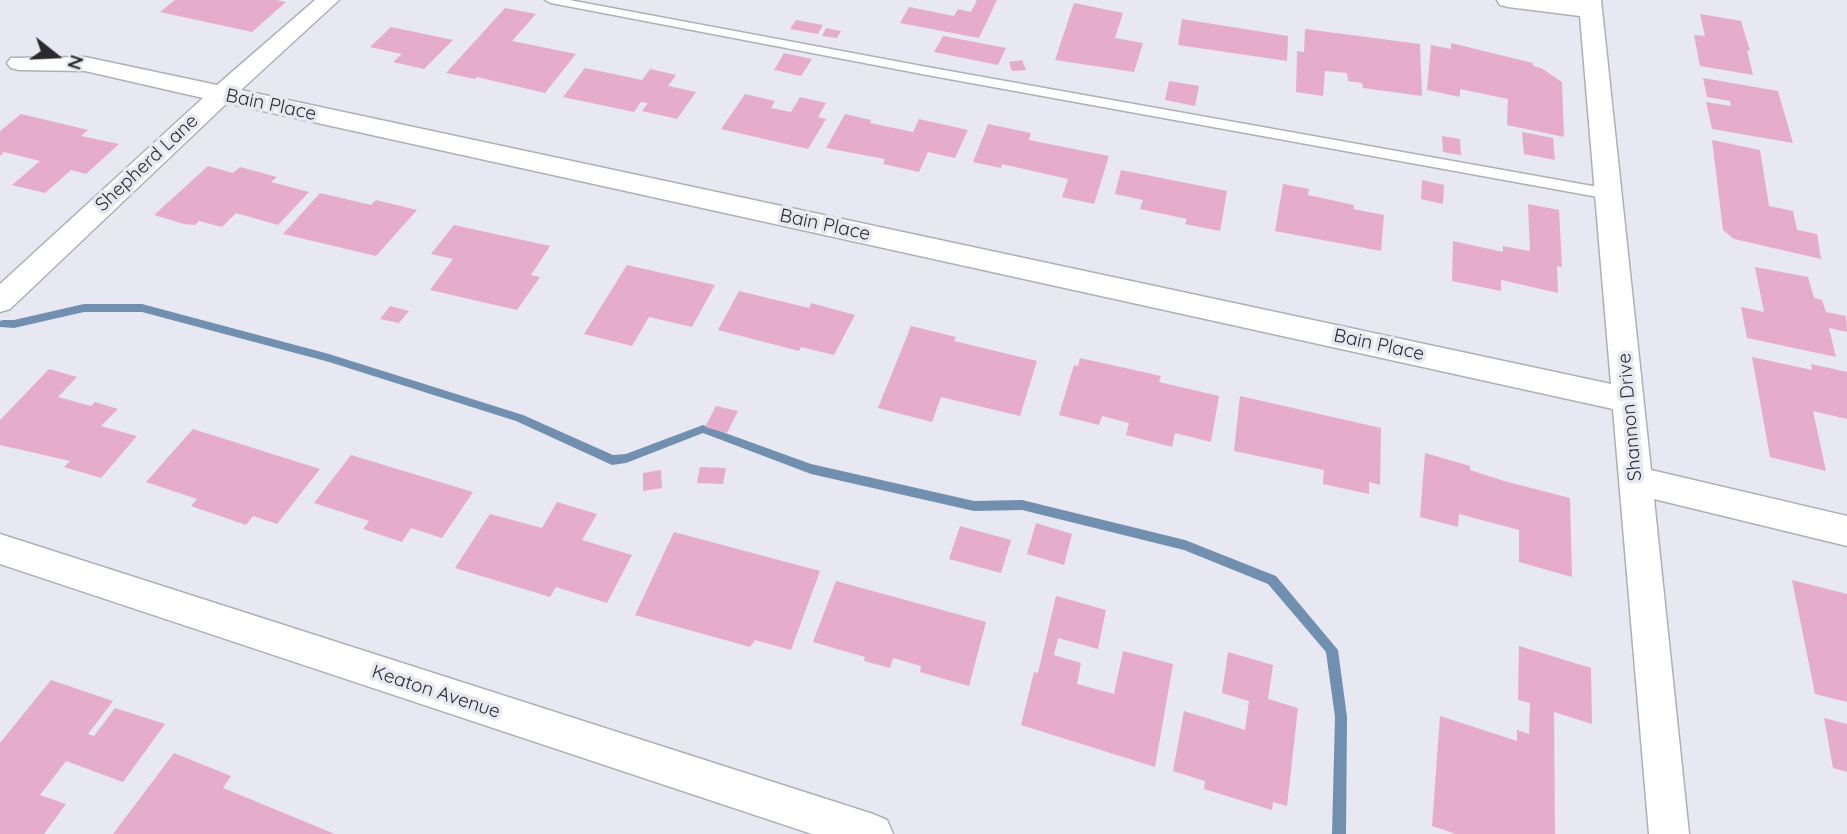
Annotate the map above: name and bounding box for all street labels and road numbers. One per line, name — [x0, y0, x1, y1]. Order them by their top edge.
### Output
street label: Bain Place — [224, 84, 318, 126]
street label: Shepherd Lane — [91, 110, 203, 216]
street label: Bain Place — [778, 204, 872, 246]
street label: Bain Place — [1332, 324, 1426, 366]
street label: Shannon Drive — [1613, 352, 1647, 482]
street label: Keaton Avenue — [369, 660, 503, 724]

